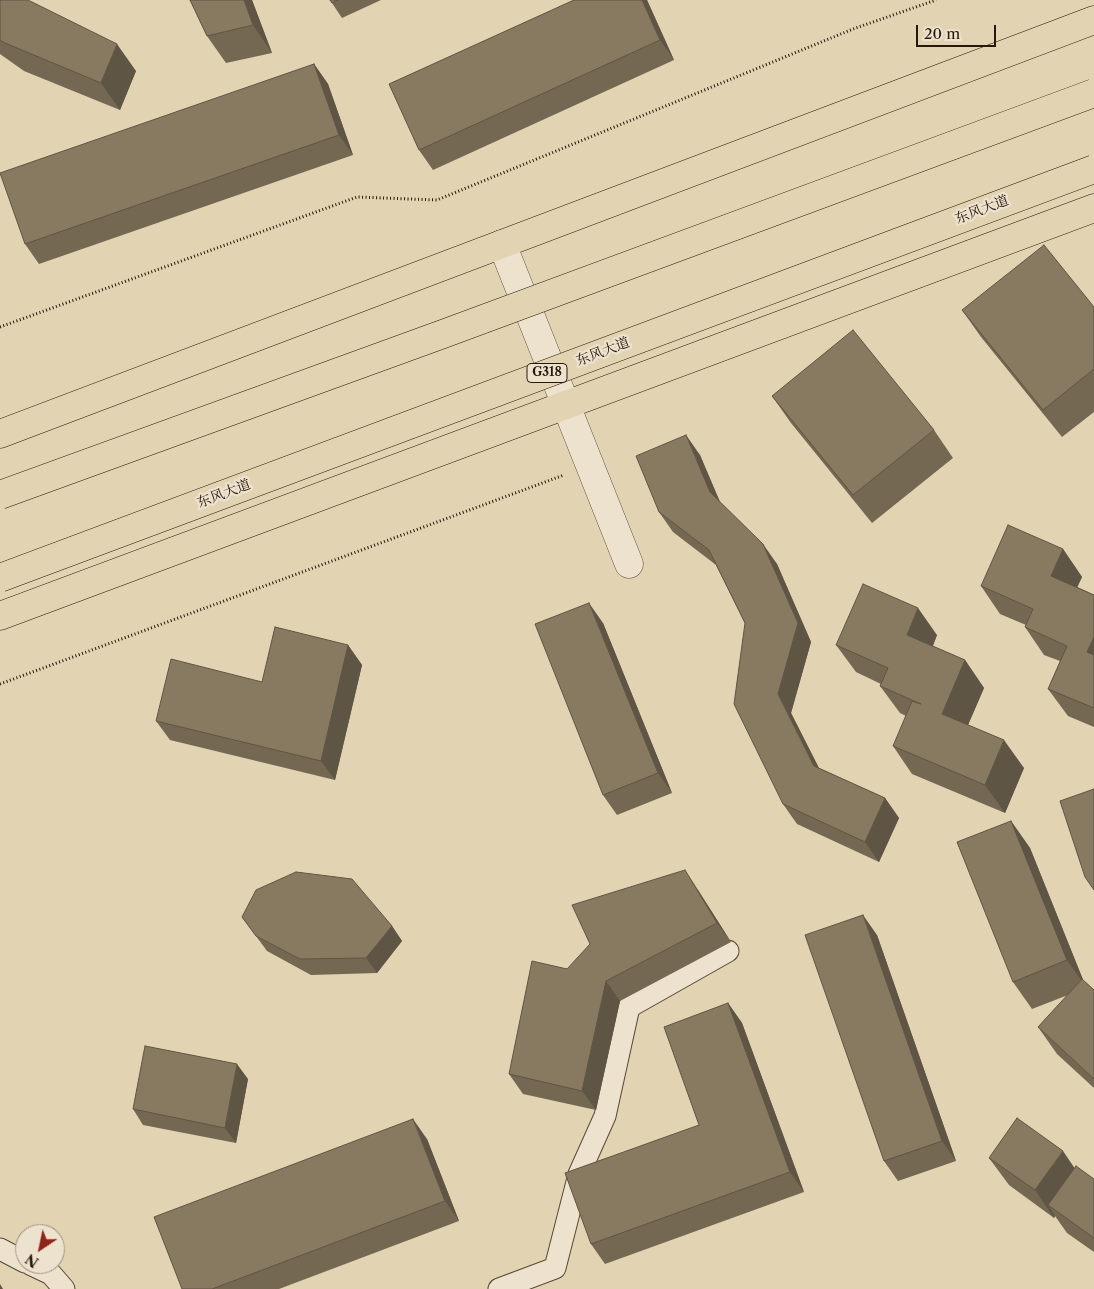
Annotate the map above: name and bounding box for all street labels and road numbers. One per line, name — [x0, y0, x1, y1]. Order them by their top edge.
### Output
street label: 东风大道 — [953, 192, 1011, 228]
street label: 东风大道 — [574, 334, 632, 370]
road number: G318 — [527, 363, 567, 382]
street label: 东风大道 — [195, 476, 253, 512]

